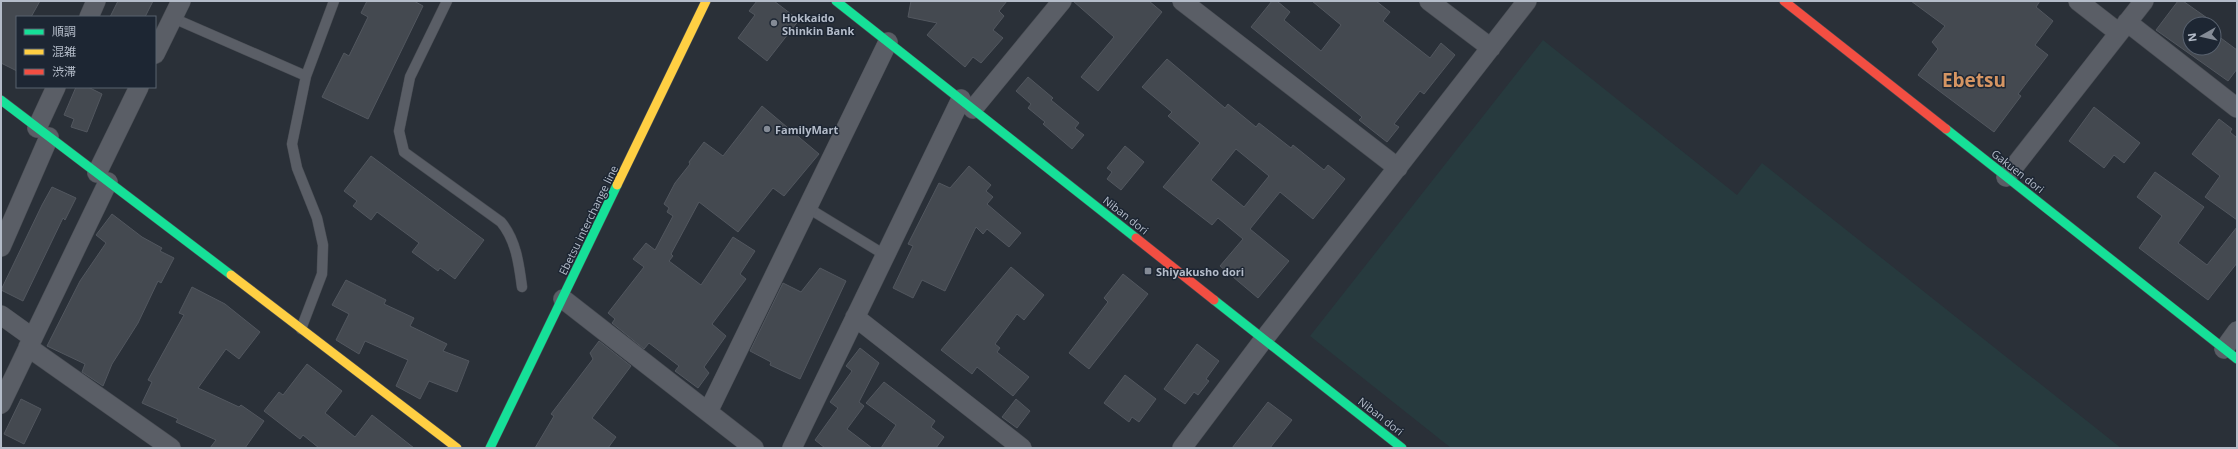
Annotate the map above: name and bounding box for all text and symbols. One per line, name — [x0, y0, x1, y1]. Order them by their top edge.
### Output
place label: Hokkaido Shinkin Bank — [782, 10, 854, 38]
legend — [16, 16, 156, 88]
north arrow — [2182, 16, 2222, 56]
marker: Hokkaido Shinkin Bank — [769, 18, 779, 28]
text: 順調 — [52, 23, 76, 40]
text: N — [2184, 32, 2200, 43]
text: 混雑 — [52, 43, 76, 60]
text: 渋滞 — [52, 63, 76, 80]
district label: Ebetsu — [1942, 67, 2006, 93]
place label: FamilyMart — [775, 122, 838, 137]
marker: FamilyMart — [762, 124, 772, 134]
street label: Gakuen dori — [1989, 146, 2047, 196]
street label: Ebetsu interchange line — [555, 163, 621, 277]
street label: Niban dori — [1100, 192, 1152, 238]
place label: Shiyakusho dori — [1156, 264, 1244, 279]
marker: Shiyakusho dori — [1143, 266, 1153, 276]
street label: Niban dori — [1355, 393, 1407, 439]

